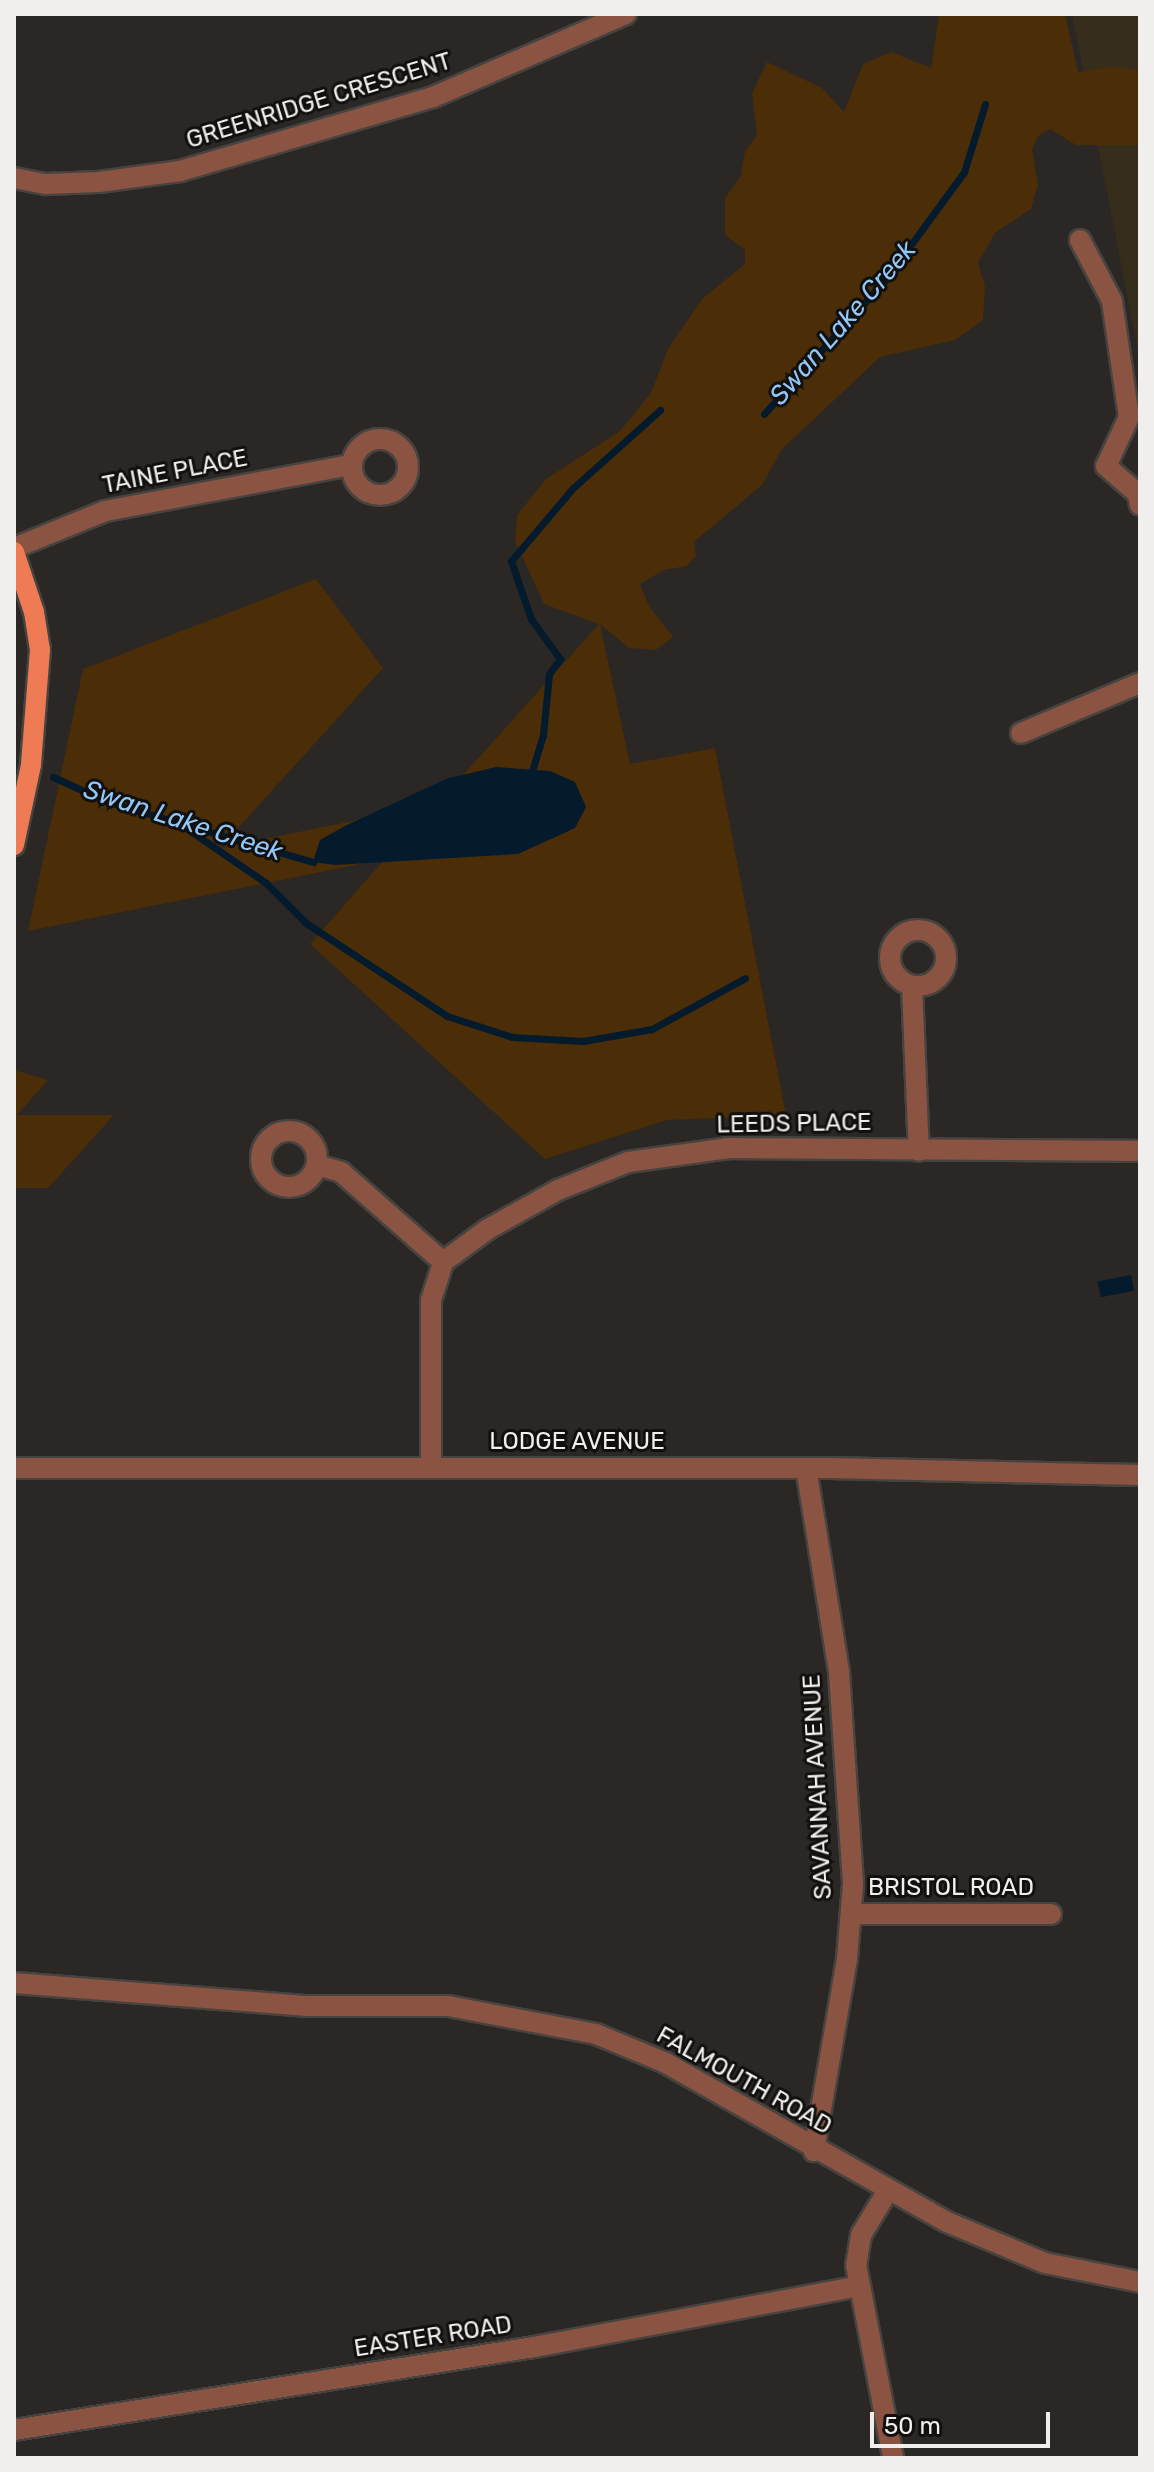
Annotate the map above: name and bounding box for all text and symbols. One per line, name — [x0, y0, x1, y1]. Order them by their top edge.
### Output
street label: GREENRIDGE CRESCENT — [183, 47, 455, 155]
water label: Swan Lake Creek — [763, 235, 923, 411]
street label: TAINE PLACE — [100, 444, 250, 500]
water label: Swan Lake Creek — [80, 774, 286, 868]
street label: LEEDS PLACE — [716, 1108, 872, 1140]
street label: LODGE AVENUE — [489, 1428, 665, 1456]
street label: SAVANNAH AVENUE — [798, 1673, 838, 1901]
street label: BRISTOL ROAD — [868, 1874, 1034, 1902]
street label: FALMOUTH ROAD — [651, 2021, 837, 2141]
street label: EASTER ROAD — [352, 2310, 514, 2364]
scale bar — [874, 2396, 1054, 2446]
text: 50 m — [884, 2412, 941, 2440]

